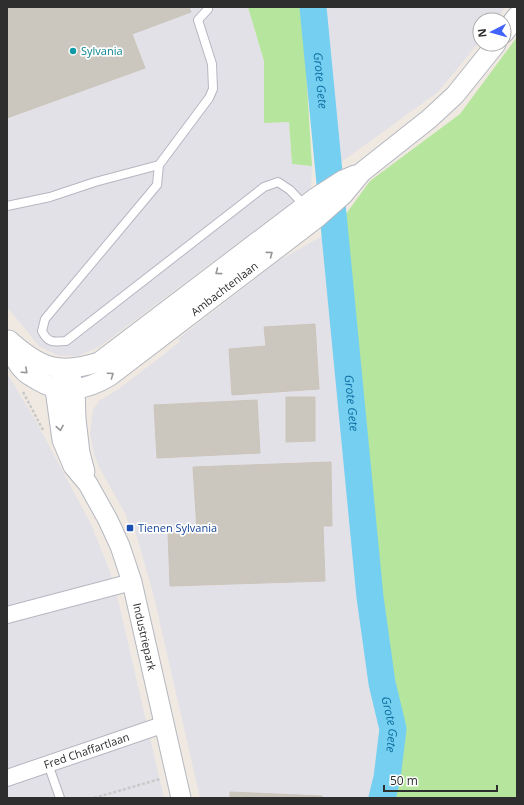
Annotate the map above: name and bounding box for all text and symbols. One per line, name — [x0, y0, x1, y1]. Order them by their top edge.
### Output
north arrow — [472, 12, 512, 52]
text: N — [474, 28, 489, 38]
place label: Sylvania — [81, 43, 123, 58]
marker: Sylvania — [68, 46, 78, 56]
water label: Grote Gete — [309, 52, 332, 110]
one-way arrow — [266, 252, 273, 259]
street label: Ambachtenlaan — [187, 258, 261, 319]
one-way arrow — [216, 267, 223, 274]
one-way arrow — [21, 366, 28, 373]
one-way arrow — [107, 372, 114, 380]
water label: Grote Gete — [341, 374, 363, 432]
one-way arrow — [55, 425, 64, 431]
place label: Tienen Sylvania — [138, 520, 217, 535]
marker: Tienen Sylvania — [125, 523, 135, 533]
street label: Industriepark — [130, 601, 160, 672]
water label: Grote Gete — [377, 695, 402, 753]
street label: Fred Chaffartlaan — [42, 729, 131, 772]
scale bar — [384, 767, 497, 793]
text: 50 m — [390, 772, 418, 789]

